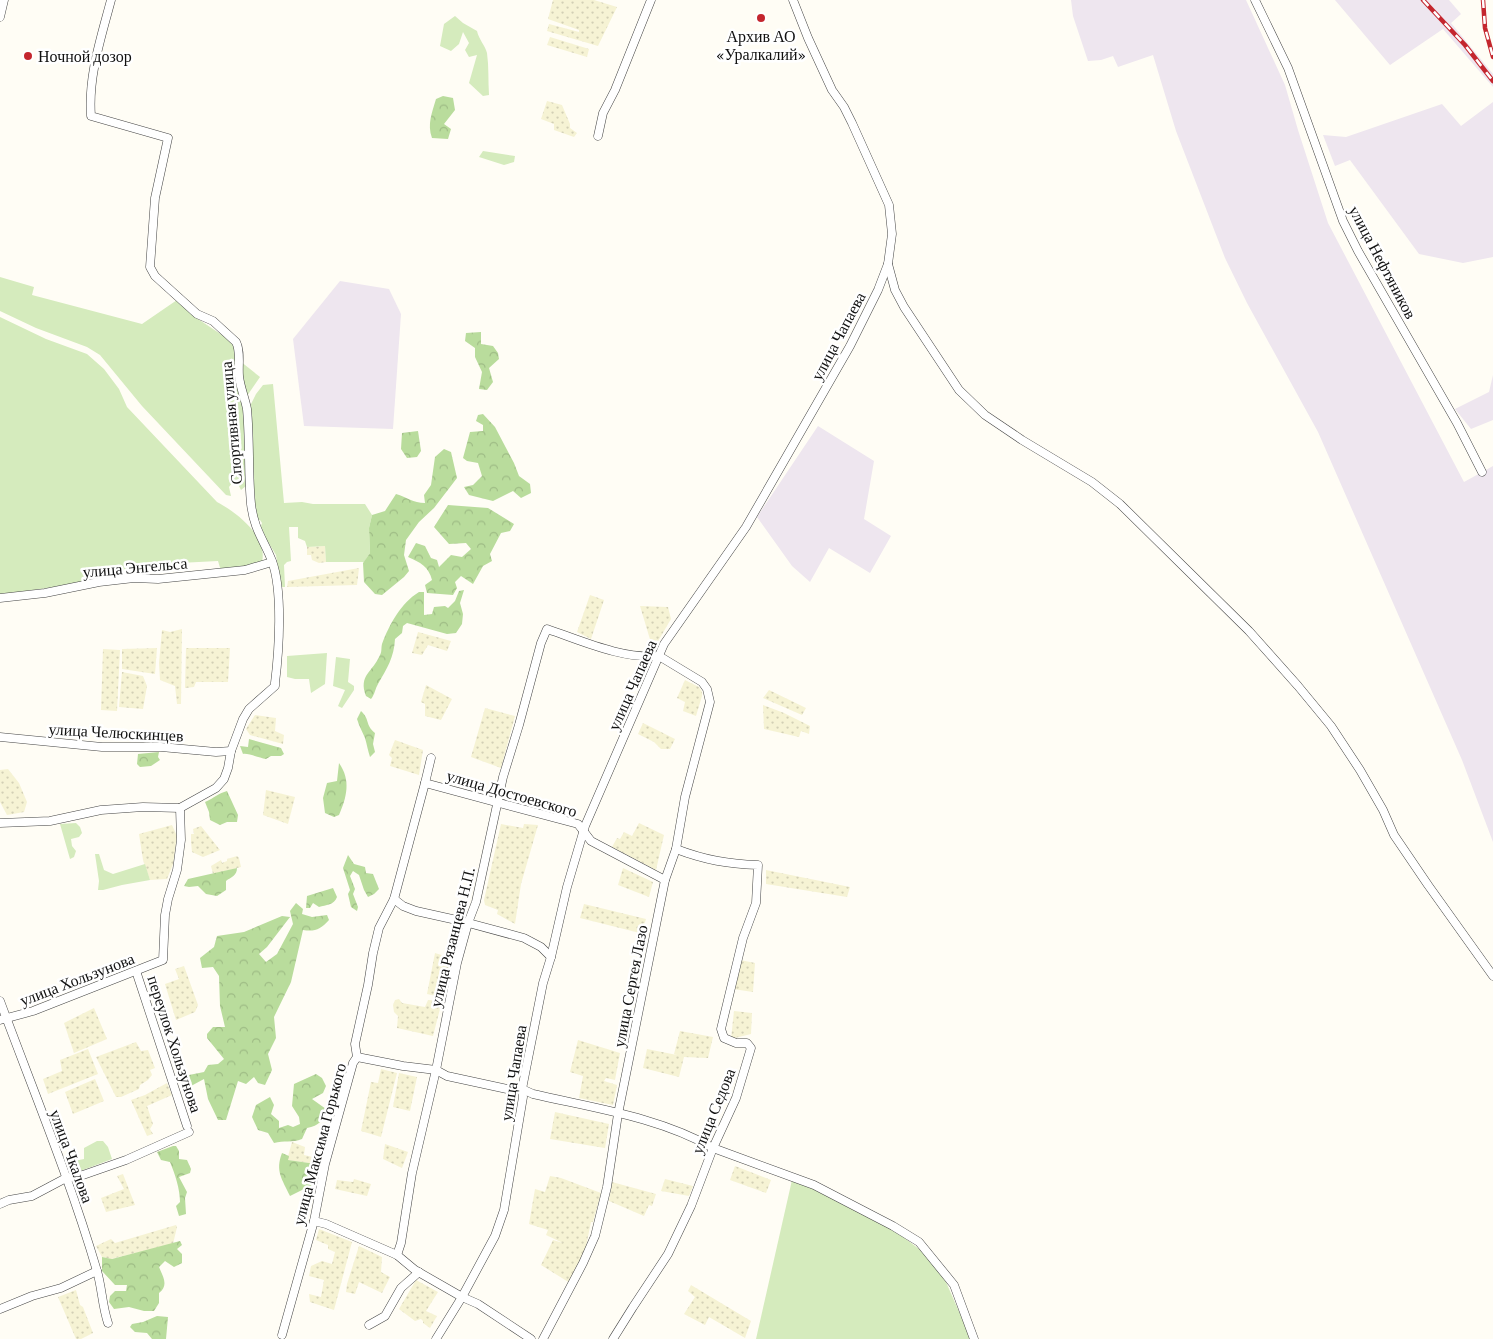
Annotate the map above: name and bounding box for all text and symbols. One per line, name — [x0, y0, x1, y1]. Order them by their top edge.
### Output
marker: Архив АО «Уралкалий» — [755, 12, 767, 24]
place label: Архив АО «Уралкалий» — [716, 28, 806, 64]
place label: Ночной дозор — [38, 48, 132, 66]
marker: Ночной дозор — [22, 50, 34, 62]
street label: улица Нефтяников — [1345, 203, 1420, 322]
street label: улица Чапаева — [808, 289, 870, 384]
street label: Спортивная улица — [218, 361, 246, 485]
street label: улица Энгельса — [82, 554, 188, 582]
street label: улица Чапаева — [605, 637, 661, 733]
street label: улица Челюскинцев — [48, 720, 184, 746]
street label: улица Достоевского — [445, 767, 579, 821]
street label: улица Рязанцева Н.П. — [427, 865, 479, 1009]
street label: улица Сергея Лазо — [610, 923, 652, 1049]
street label: улица Хользунова — [18, 950, 137, 1010]
street label: переулок Хользунова — [143, 974, 205, 1115]
street label: улица Чапаева — [498, 1024, 530, 1122]
street label: улица Максима Горького — [290, 1061, 350, 1227]
street label: улица Седова — [689, 1066, 739, 1157]
street label: улица Чкалова — [46, 1107, 96, 1206]

